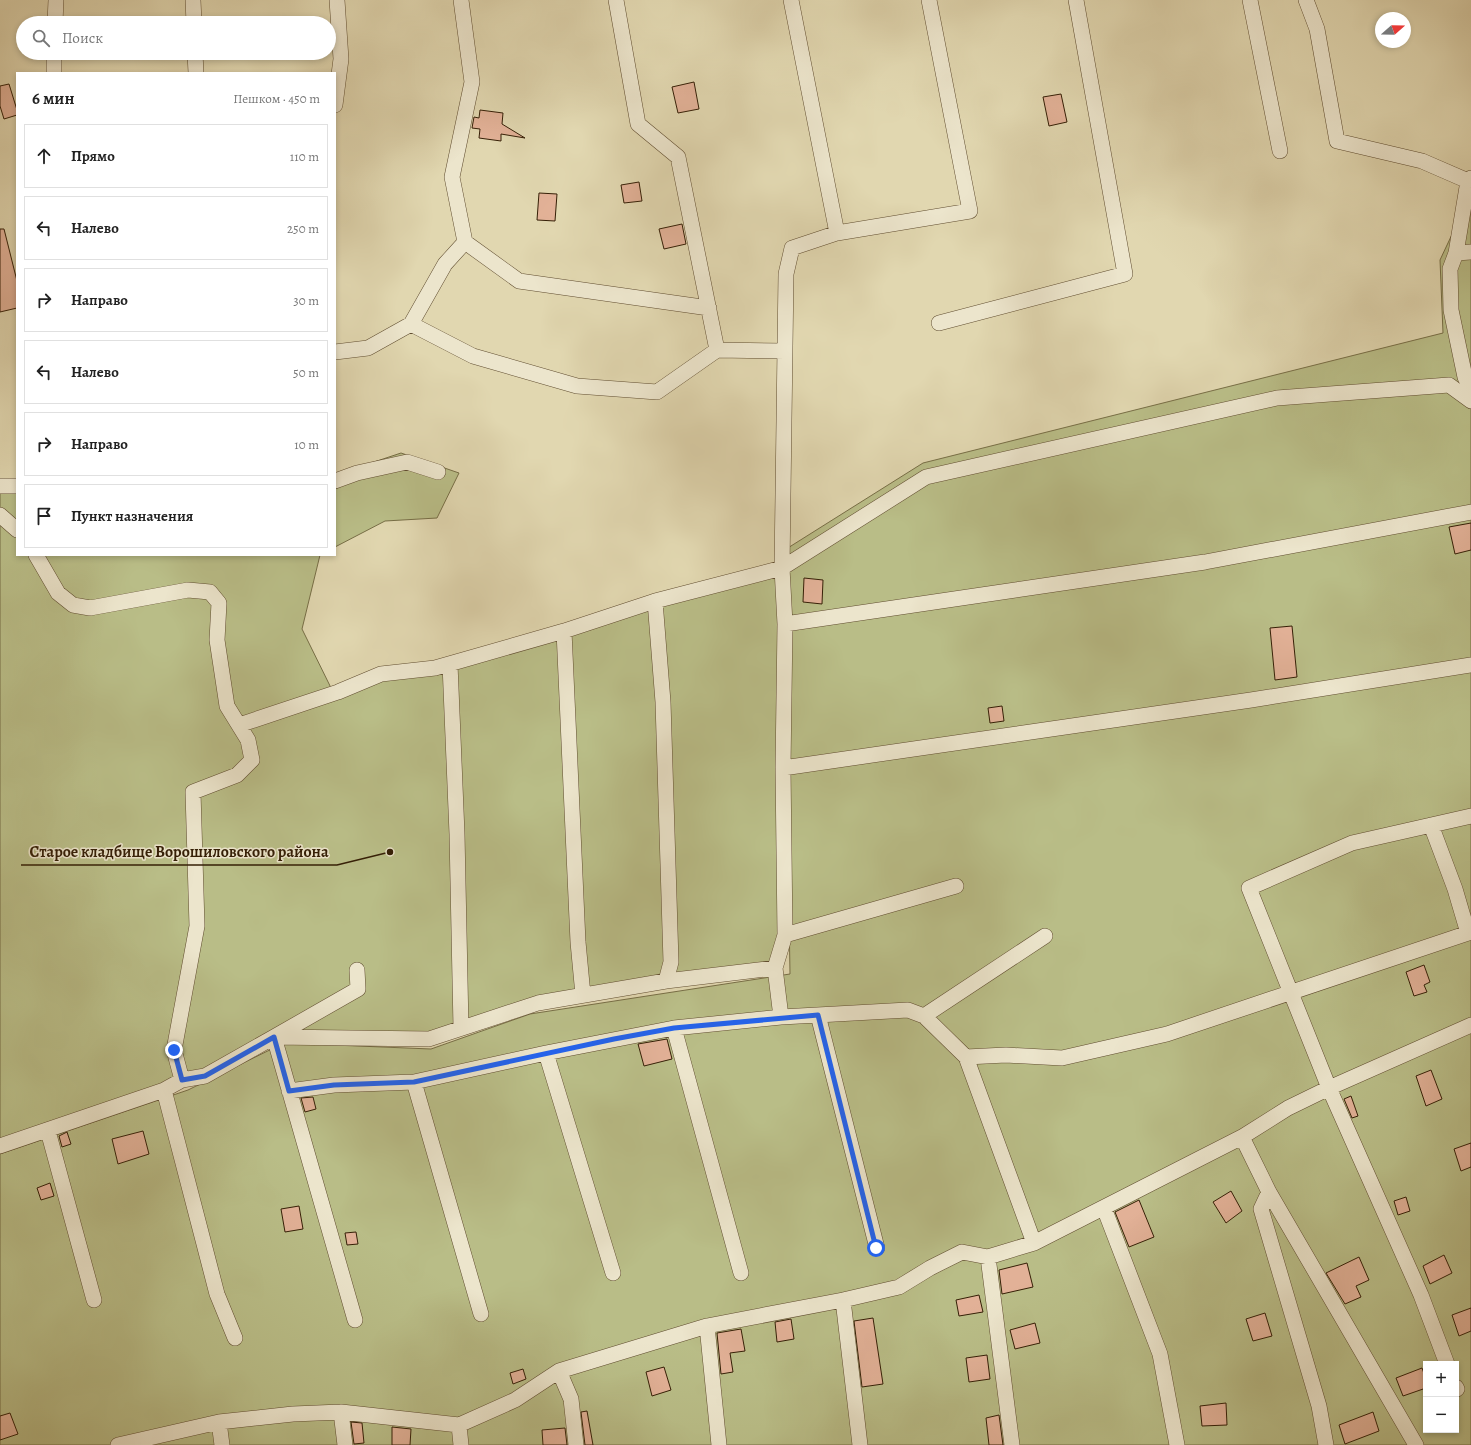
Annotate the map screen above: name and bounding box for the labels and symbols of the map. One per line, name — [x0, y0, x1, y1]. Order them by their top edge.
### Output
north arrow — [1375, 12, 1411, 48]
callout: Старое кладбище Ворошиловского района — [21, 837, 337, 865]
text: Старое кладбище Ворошиловского района — [29, 841, 329, 863]
route end — [165, 1041, 183, 1059]
route start — [867, 1239, 885, 1257]

